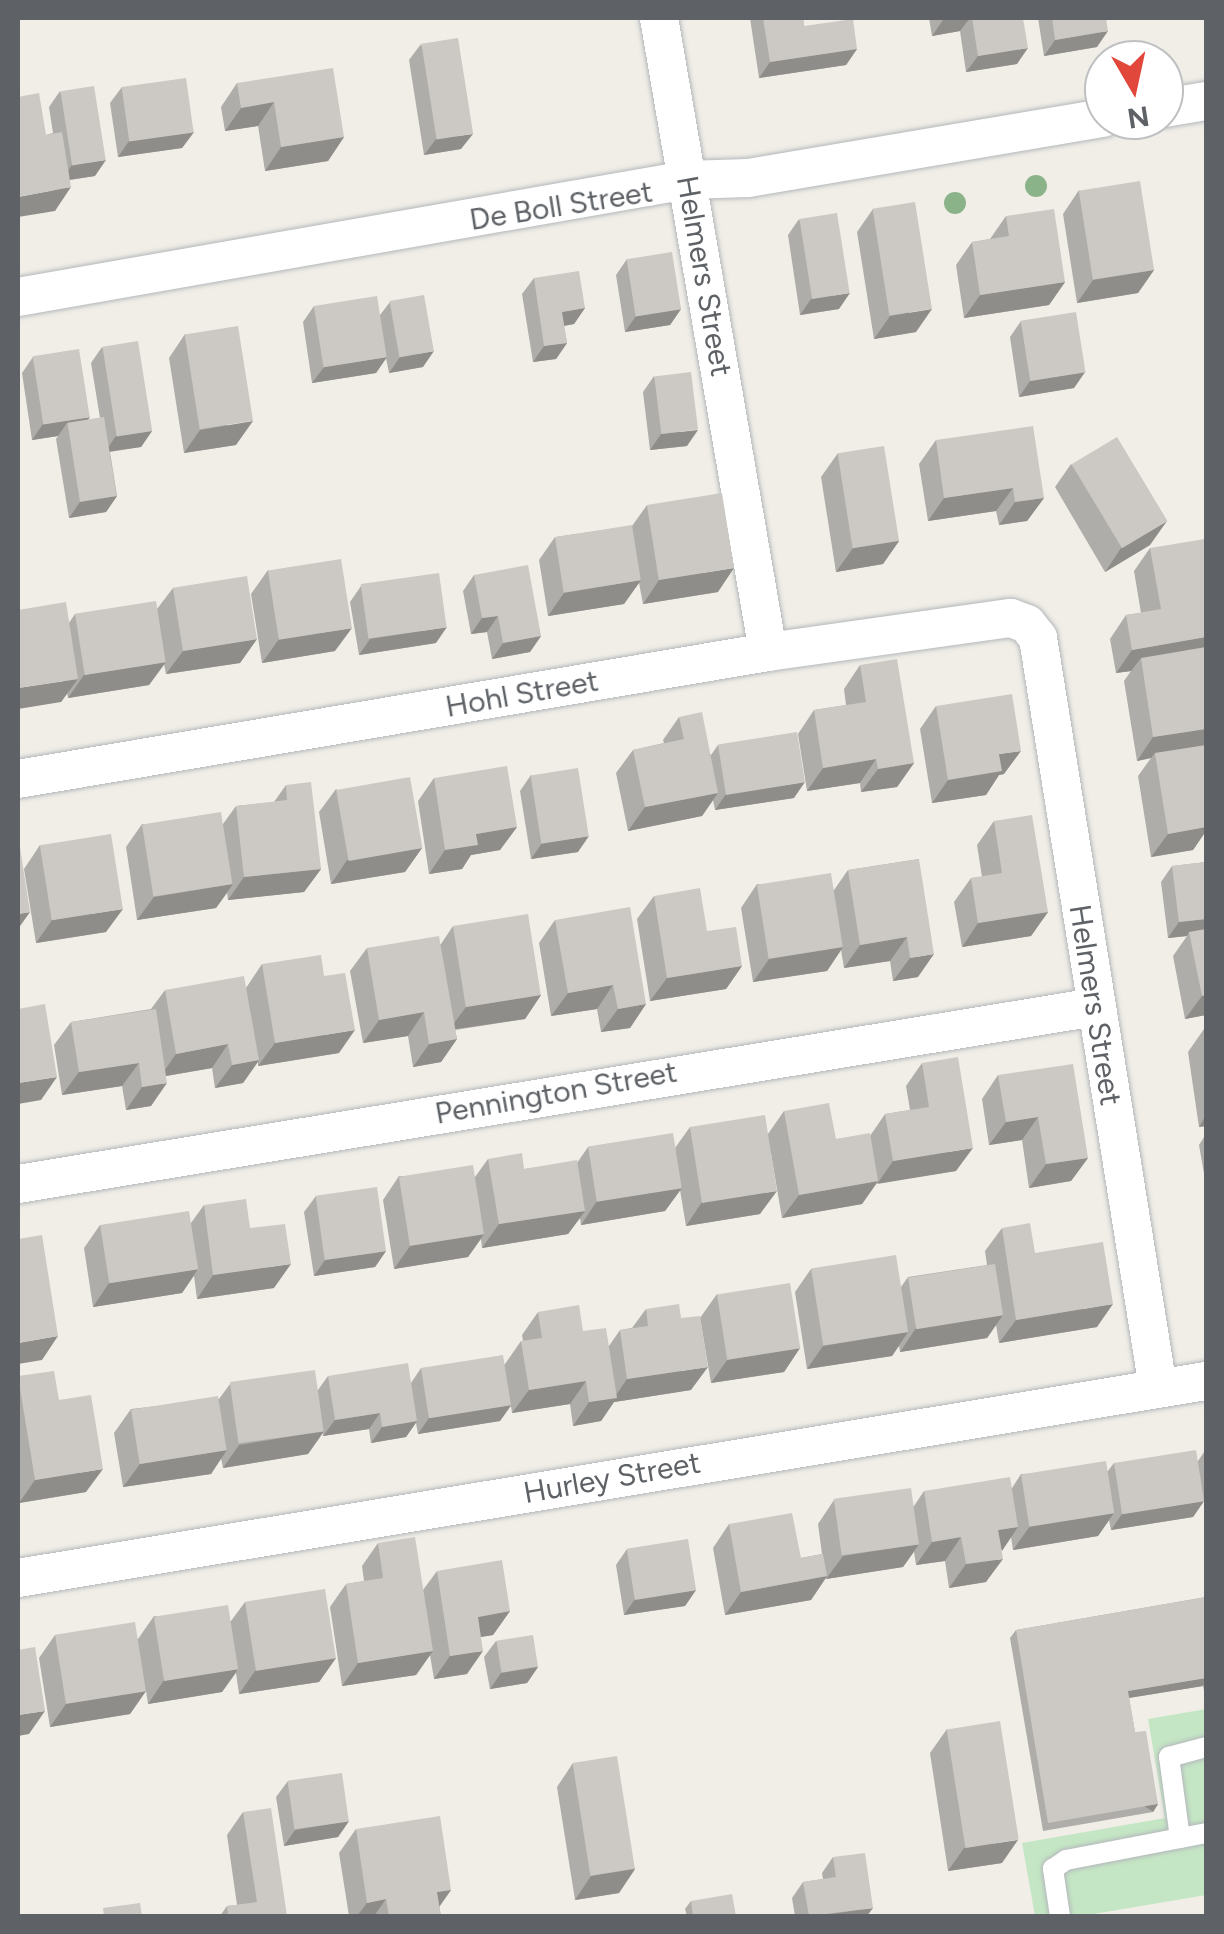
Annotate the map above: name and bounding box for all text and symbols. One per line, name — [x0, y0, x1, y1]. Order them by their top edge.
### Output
north arrow — [1084, 40, 1184, 140]
text: N — [1125, 99, 1152, 136]
street label: Helmers Street — [669, 173, 739, 379]
street label: De Boll Street — [467, 174, 655, 238]
street label: Hohl Street — [443, 663, 601, 725]
street label: Helmers Street — [1061, 902, 1129, 1108]
street label: Pennington Street — [432, 1054, 680, 1132]
street label: Hurley Street — [521, 1445, 703, 1511]

